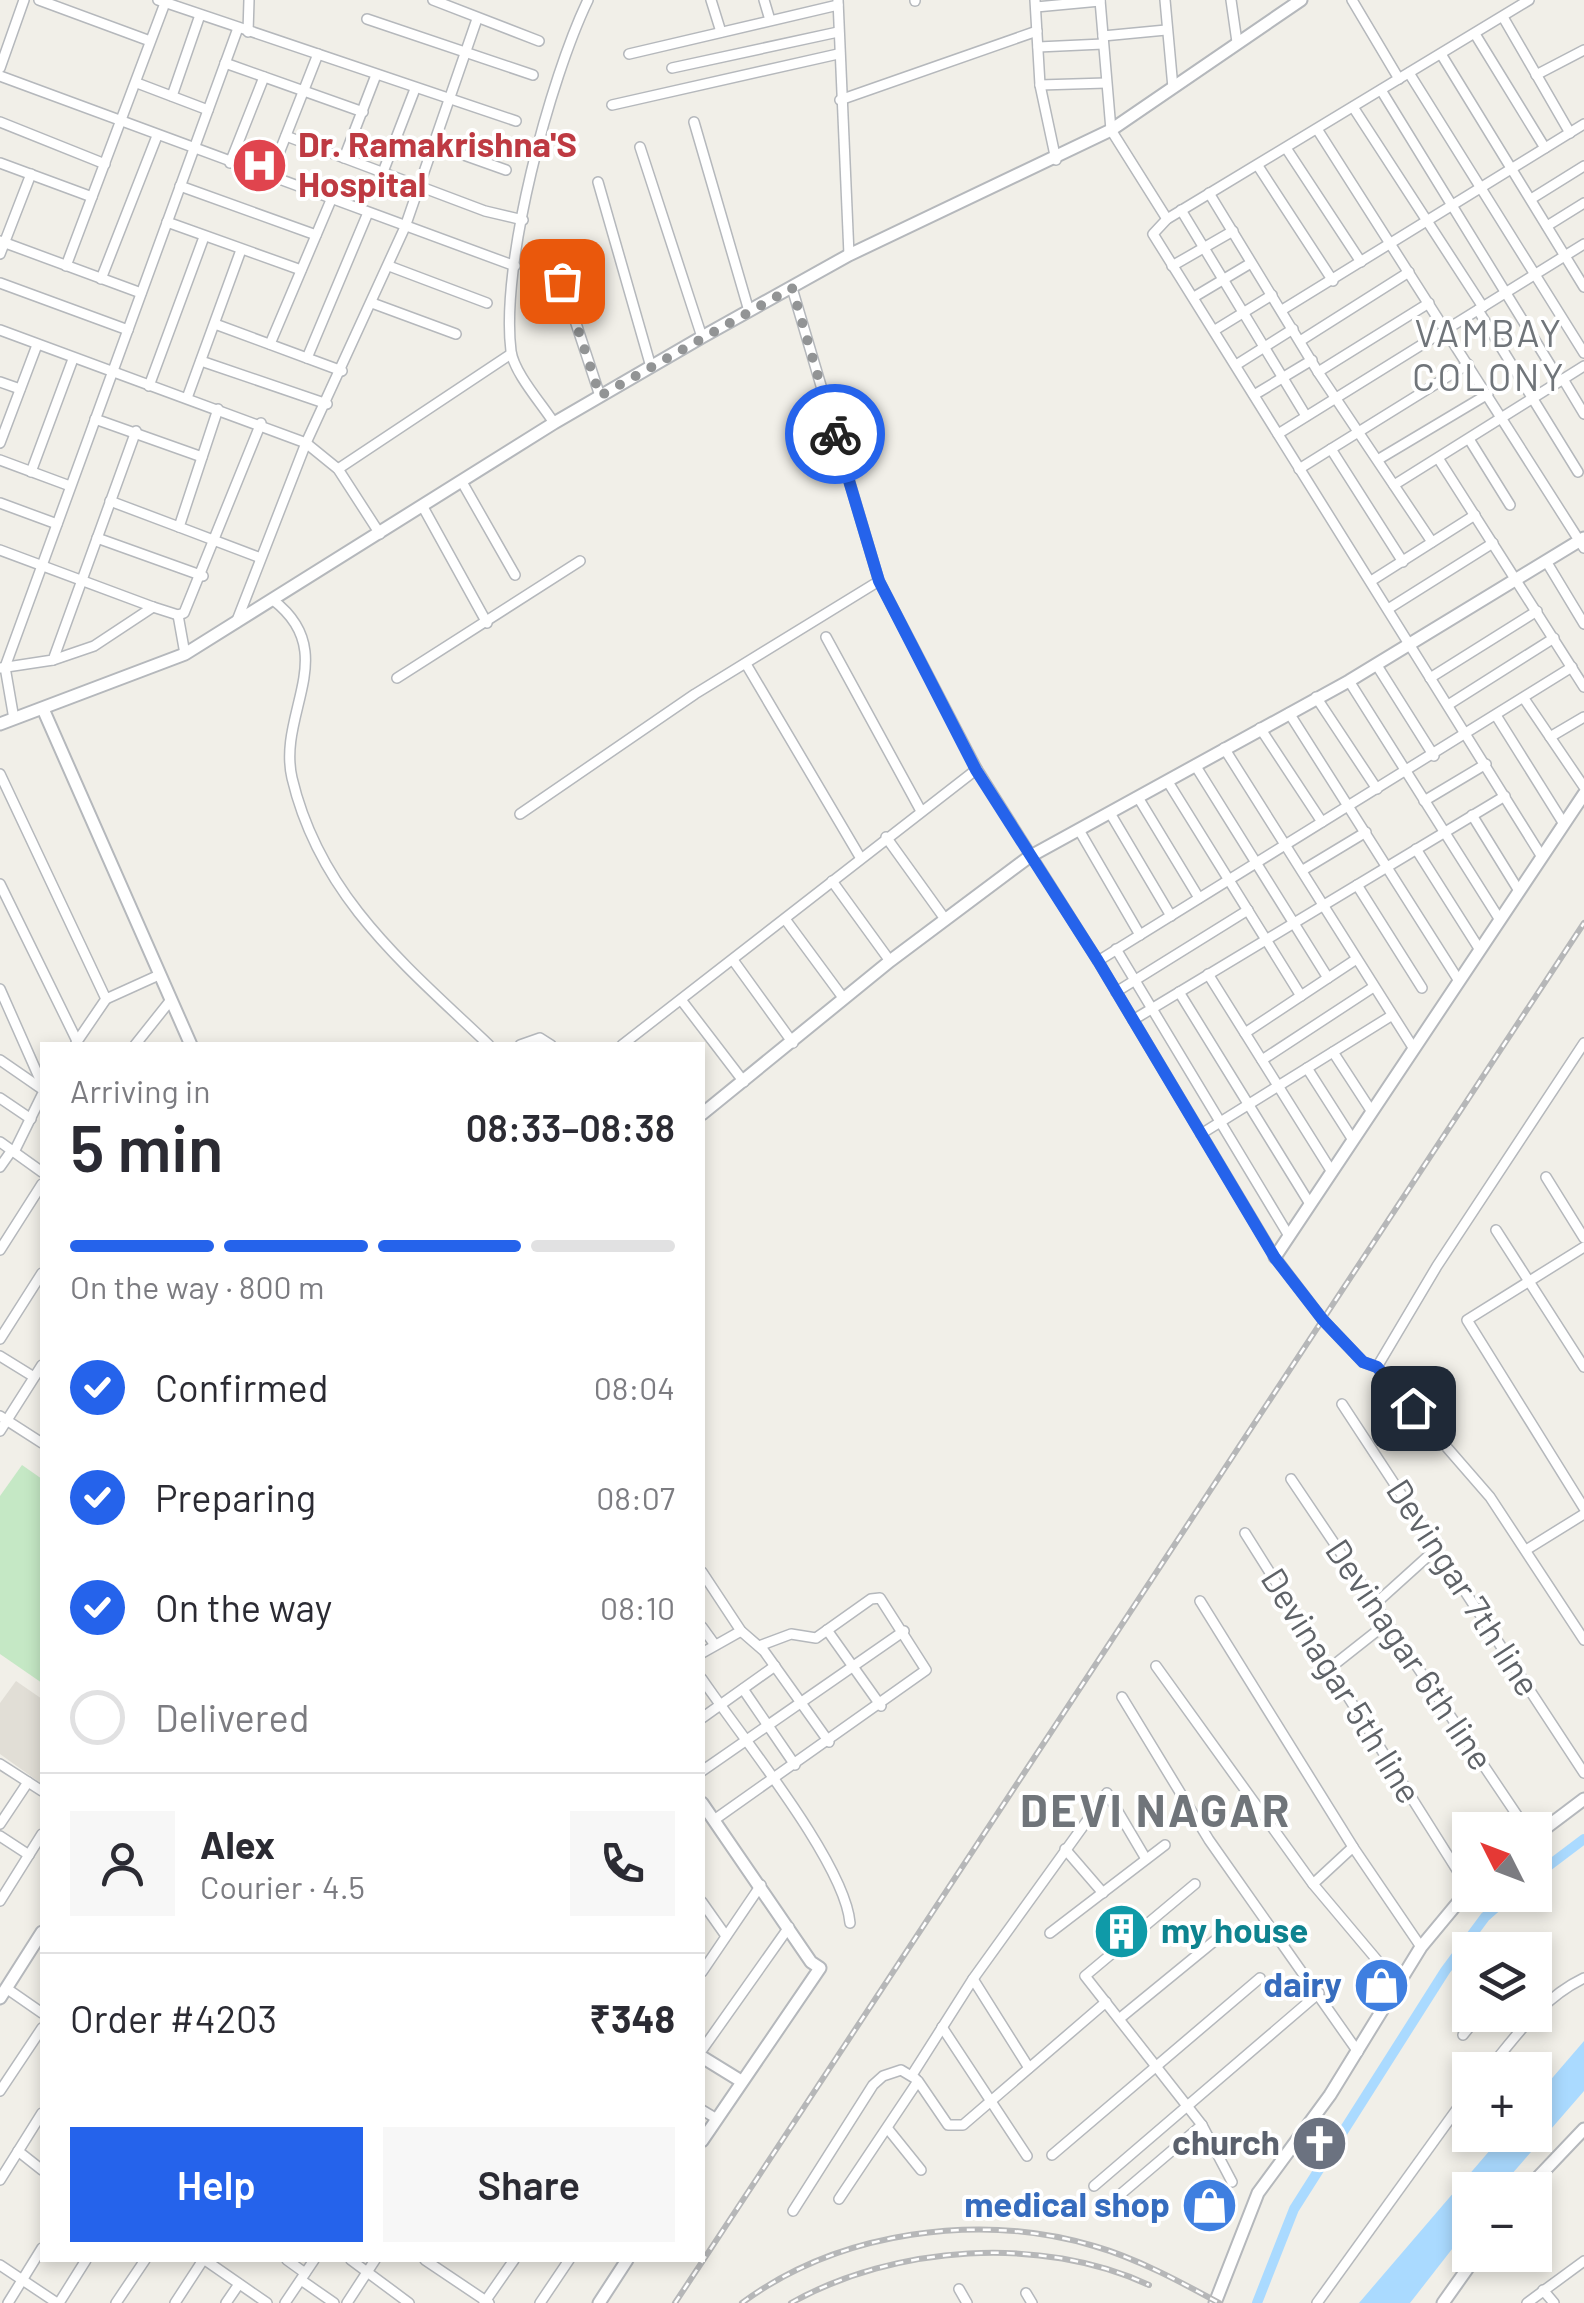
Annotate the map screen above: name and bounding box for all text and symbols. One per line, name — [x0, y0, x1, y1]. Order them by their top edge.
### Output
place label: Dr. Ramakrishna'S Hospital — [298, 122, 577, 204]
hospital icon: Dr. Ramakrishna'S Hospital — [229, 135, 289, 195]
pin — [520, 239, 605, 324]
icon: bag — [535, 254, 590, 309]
district label: VAMBAY COLONY — [1412, 309, 1566, 399]
courier — [785, 384, 885, 484]
icon: bike — [808, 407, 863, 462]
text: Arriving in — [70, 1071, 210, 1109]
text: 08:33–08:38 — [466, 1104, 675, 1150]
text: 5 min — [70, 1107, 223, 1185]
text: On the way · 800 m — [70, 1267, 325, 1305]
icon: check — [70, 1360, 125, 1415]
text: Confirmed — [155, 1364, 328, 1410]
pin — [1371, 1366, 1456, 1451]
text: 08:04 — [594, 1368, 675, 1406]
icon: home — [1386, 1381, 1441, 1436]
icon: check — [70, 1470, 125, 1525]
street label: Devingar 7th line — [1379, 1471, 1550, 1703]
text: Preparing — [155, 1474, 316, 1520]
text: 08:07 — [596, 1478, 675, 1516]
street label: Devinagar 6th line — [1318, 1530, 1503, 1777]
street label: Devinagar 5th line — [1254, 1560, 1432, 1810]
icon: check — [70, 1580, 125, 1635]
text: On the way — [155, 1584, 332, 1630]
text: 08:10 — [600, 1588, 675, 1626]
text: Delivered — [155, 1694, 309, 1740]
district label: DEVI NAGAR — [1020, 1782, 1292, 1836]
button: person — [70, 1811, 175, 1916]
button: phone — [570, 1811, 675, 1916]
north arrow — [1452, 1812, 1552, 1912]
map controls — [1452, 1812, 1552, 2272]
text: Alex — [200, 1821, 275, 1867]
text: Courier · 4.5 — [200, 1867, 365, 1905]
building icon: my house — [1092, 1901, 1152, 1961]
place label: my house — [1161, 1908, 1308, 1950]
button: layers — [1452, 1932, 1552, 2032]
shop icon: dairy — [1351, 1955, 1411, 2015]
place label: dairy — [1263, 1962, 1342, 2004]
text: Order #4203 — [70, 1995, 277, 2041]
text: ₹348 — [589, 1995, 675, 2041]
button: + — [1452, 2052, 1552, 2152]
church icon: church — [1289, 2113, 1349, 2173]
place label: church — [1172, 2120, 1280, 2162]
button: Help — [70, 2127, 363, 2242]
button: Share — [383, 2127, 675, 2242]
button: − — [1452, 2172, 1552, 2272]
shop icon: medical shop — [1179, 2175, 1239, 2235]
place label: medical shop — [964, 2182, 1170, 2224]

